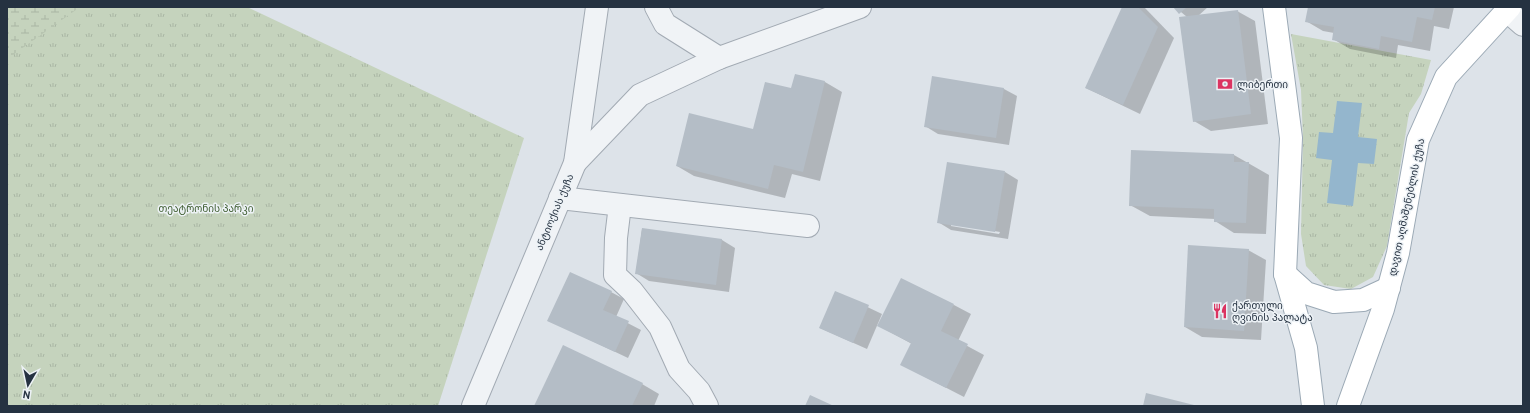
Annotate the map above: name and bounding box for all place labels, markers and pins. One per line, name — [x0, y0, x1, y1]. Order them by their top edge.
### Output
bank icon: ლიბერთი — [1216, 75, 1234, 93]
place label: ლიბერთი — [1237, 78, 1288, 91]
place label: ქართული ღვინის პალატა — [1232, 299, 1313, 324]
restaurant icon: ქართული ღვინის პალატა — [1211, 302, 1229, 320]

